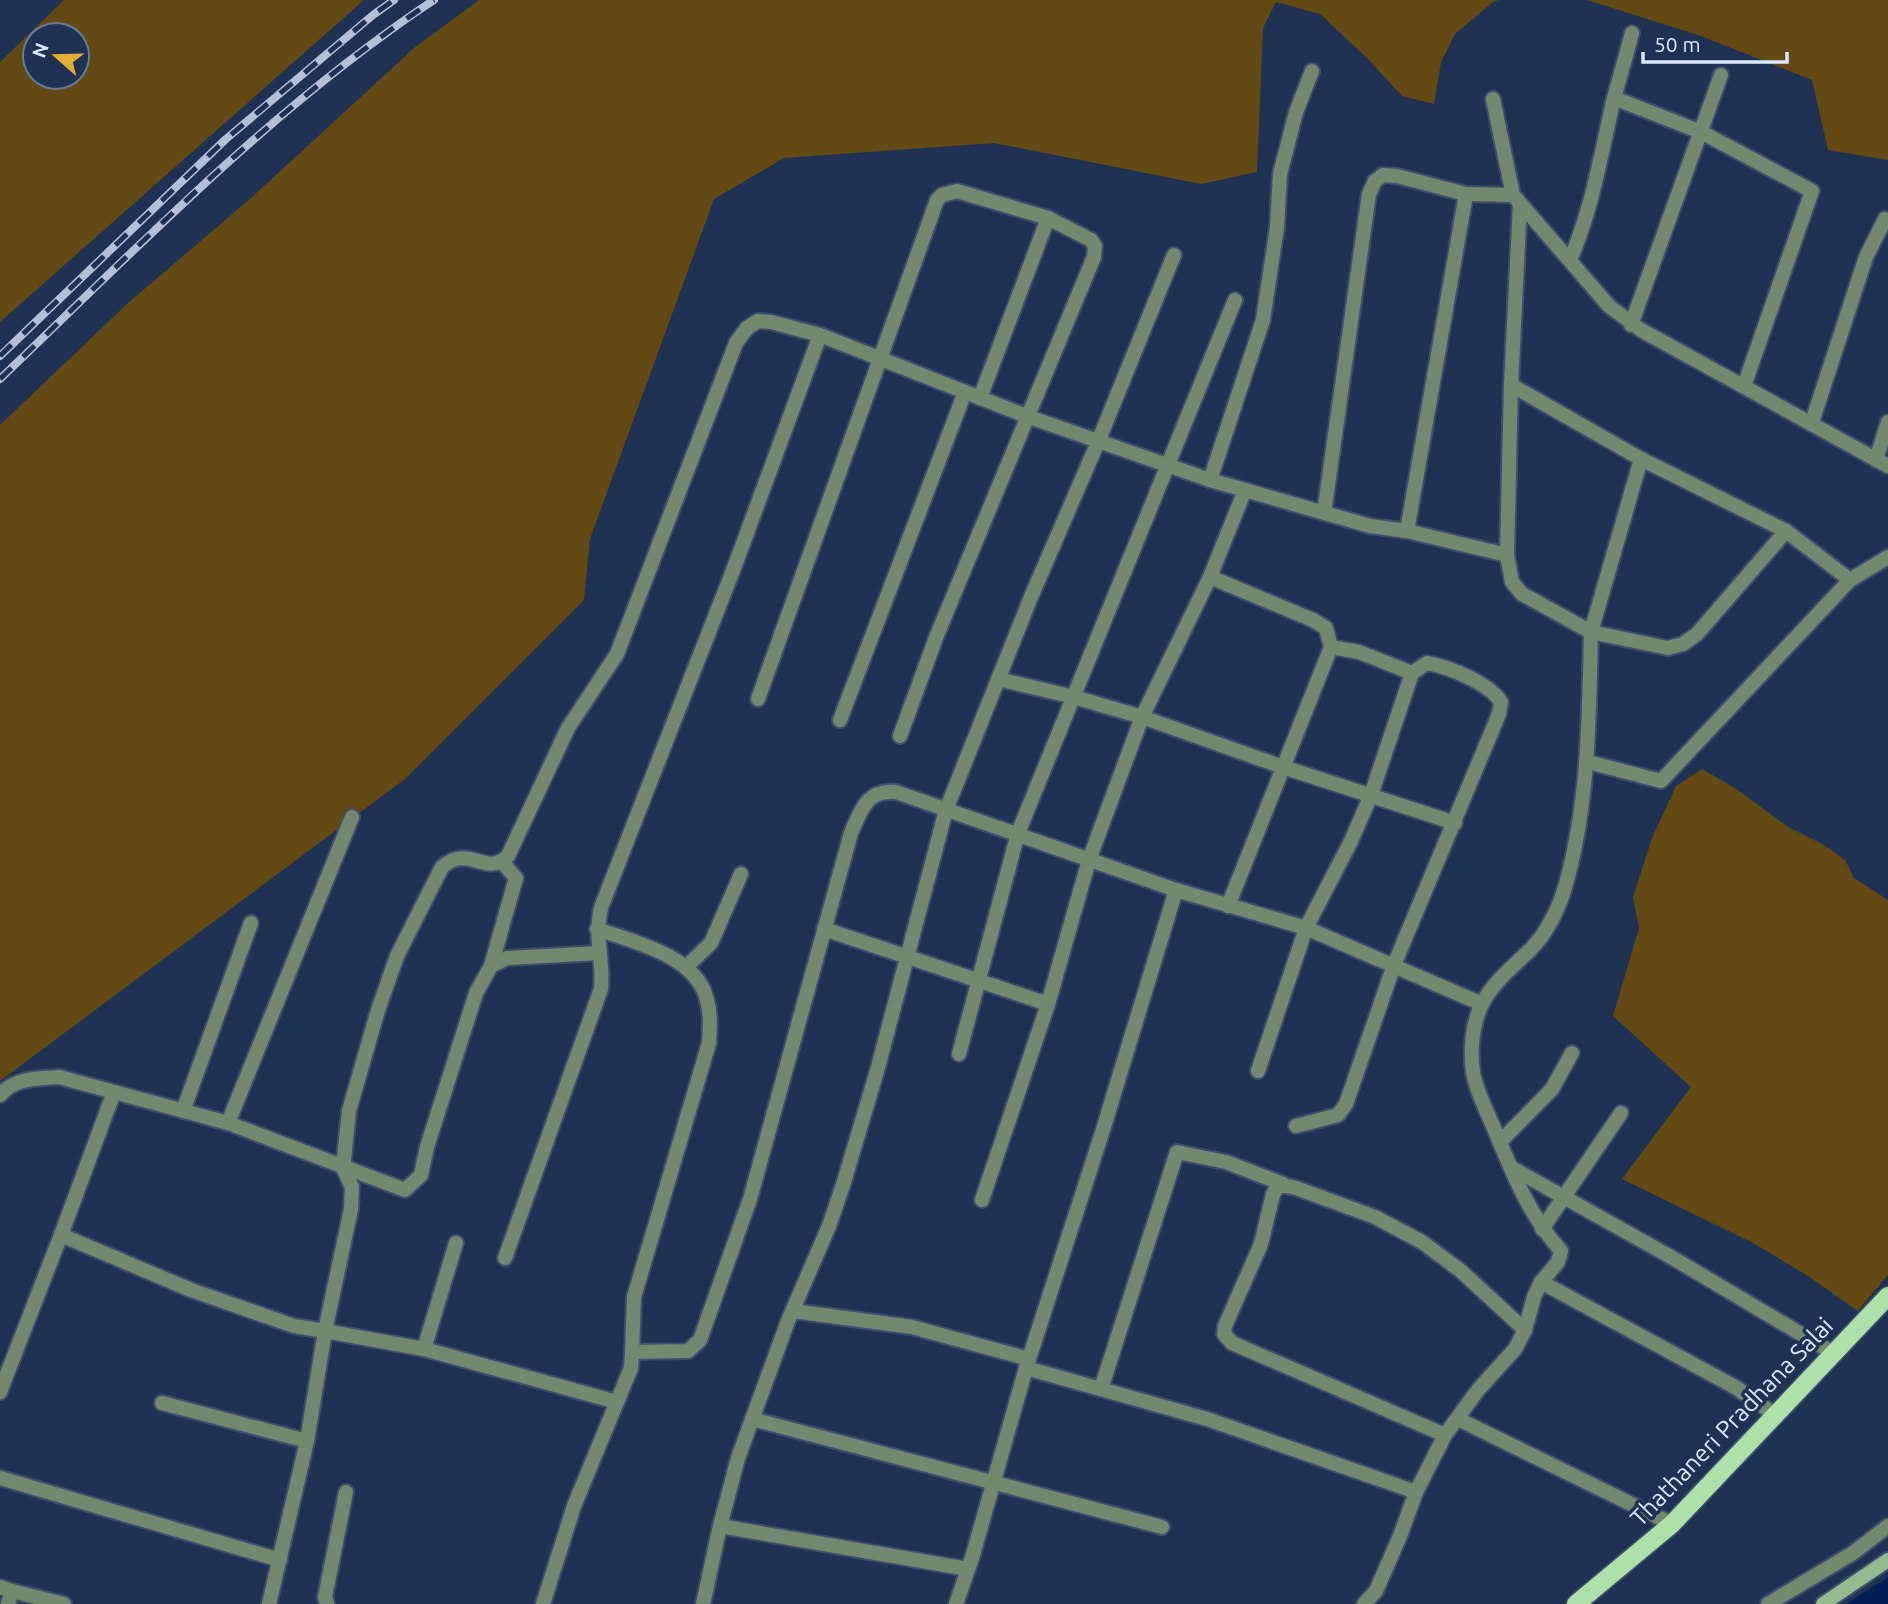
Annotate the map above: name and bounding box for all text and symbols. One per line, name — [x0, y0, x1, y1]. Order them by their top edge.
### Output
north arrow — [21, 21, 91, 91]
scale bar — [1643, 21, 1786, 65]
text: 50 m — [1654, 32, 1701, 56]
text: N — [27, 40, 53, 61]
street label: Thathaneri Pradhana Salai — [1625, 1312, 1838, 1531]

